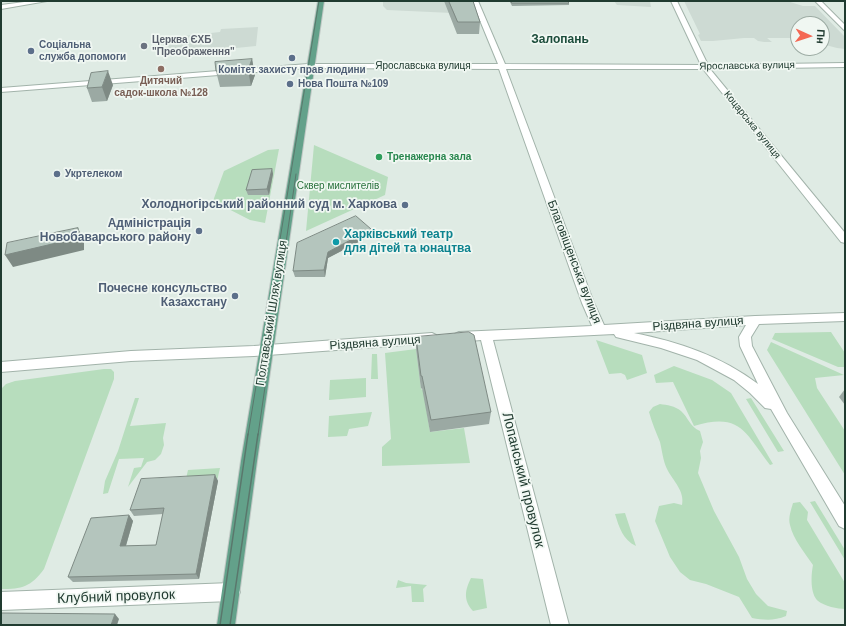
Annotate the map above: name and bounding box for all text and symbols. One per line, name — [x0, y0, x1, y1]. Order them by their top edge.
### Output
north arrow — [790, 16, 830, 56]
text: Пн — [815, 29, 827, 44]
district label: Залопань — [531, 33, 589, 47]
place label: Церква ЄХБ "Преображення" — [152, 34, 235, 58]
place label: Соціальна служба допомоги — [39, 39, 126, 62]
marker: Церква ЄХБ "Преображення" — [139, 41, 149, 51]
marker: Соціальна служба допомоги — [26, 46, 36, 56]
marker: Комітет захисту прав людини — [287, 53, 297, 63]
street label: Ярославська вулиця — [699, 59, 795, 73]
street label: Ярославська вулиця — [375, 60, 471, 72]
marker: Дитячий садок-школа №128 — [156, 64, 166, 74]
place label: Комітет захисту прав людини — [218, 64, 366, 76]
place label: Дитячий садок-школа №128 — [114, 75, 208, 98]
place label: Нова Пошта №109 — [298, 78, 388, 90]
marker: Нова Пошта №109 — [285, 79, 295, 89]
street label: Коцарська вулиця — [721, 89, 783, 161]
place label: Тренажерна зала — [387, 151, 471, 163]
marker: Тренажерна зала — [374, 152, 384, 162]
place label: Укртелеком — [65, 168, 122, 180]
marker: Укртелеком — [52, 169, 62, 179]
park label: Сквер мислителів — [297, 180, 379, 192]
place label: Холодногірський районний суд м. Харкова — [142, 198, 397, 212]
street label: Благовіщенська вулиця — [544, 198, 604, 326]
marker: Холодногірський районний суд м. Харкова — [400, 200, 410, 210]
place label: Адміністрація Новобаварського району — [40, 217, 191, 245]
marker: Адміністрація Новобаварського району — [194, 226, 204, 236]
place label: Харківський театр для дітей та юнацтва — [344, 228, 471, 256]
marker: Харківський театр для дітей та юнацтва — [331, 237, 341, 247]
street label: Полтавський Шлях вулиця — [253, 239, 291, 387]
place label: Почесне консульство Казахстану — [98, 282, 227, 310]
marker: Почесне консульство Казахстану — [230, 291, 240, 301]
street label: Різдвяна вулиця — [652, 314, 744, 334]
street label: Різдвяна вулиця — [329, 333, 421, 353]
street label: Лопанський провулок — [498, 410, 548, 550]
street label: Клубний провулок — [57, 587, 175, 607]

